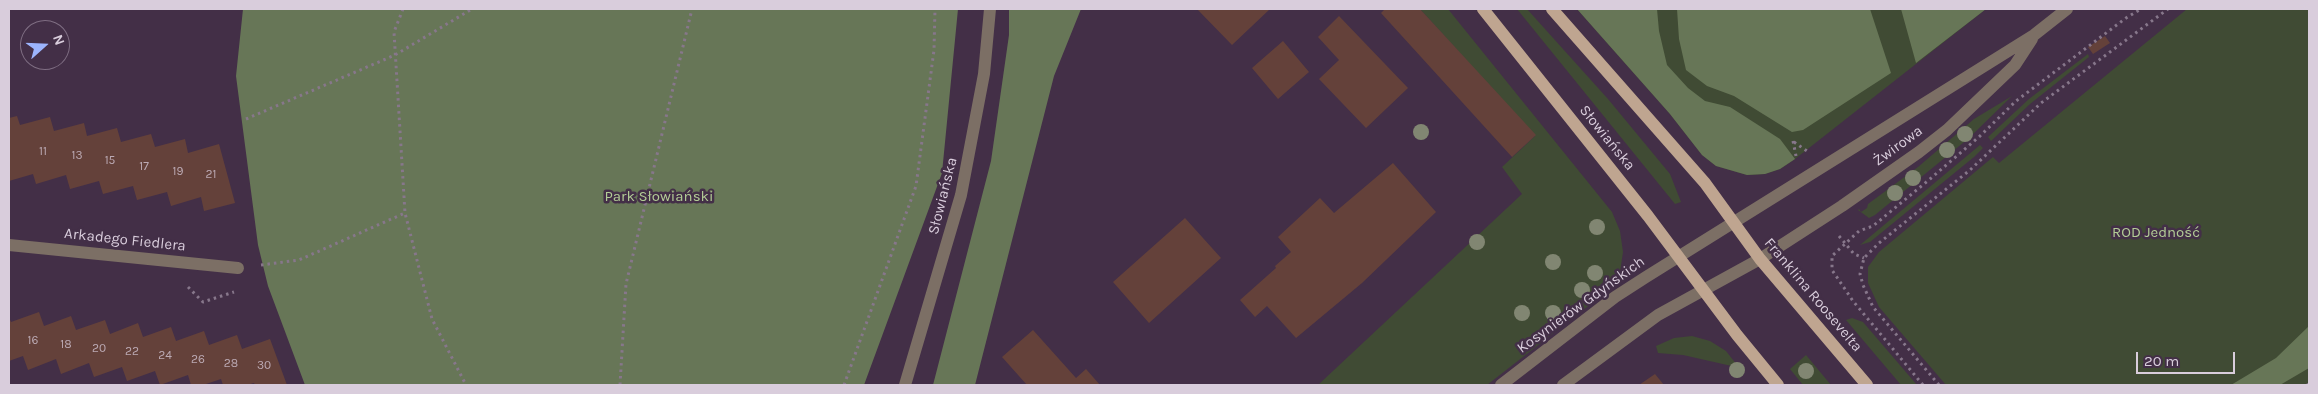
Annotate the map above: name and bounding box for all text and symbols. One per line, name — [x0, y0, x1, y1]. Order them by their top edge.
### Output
north arrow — [20, 20, 70, 70]
text: N — [49, 32, 68, 48]
street label: Słowiańska — [1575, 102, 1639, 174]
street label: Żwirowa — [1870, 122, 1926, 170]
house number: 11 — [39, 145, 47, 159]
house number: 13 — [71, 149, 83, 163]
house number: 15 — [105, 154, 115, 168]
street label: Słowiańska — [925, 156, 961, 236]
house number: 17 — [139, 160, 149, 174]
house number: 19 — [173, 165, 183, 179]
house number: 21 — [206, 168, 216, 182]
park label: Park Słowiański — [605, 188, 713, 206]
park label: ROD Jedność — [2112, 224, 2200, 242]
street label: Arkadego Fiedlera — [63, 225, 187, 255]
street label: Franklina Roosevelta — [1760, 234, 1866, 356]
street label: Kosynierów Gdyńskich — [1514, 253, 1648, 357]
house number: 16 — [28, 334, 38, 348]
house number: 18 — [60, 338, 72, 352]
house number: 20 — [92, 342, 106, 356]
scale bar — [2138, 342, 2237, 374]
house number: 22 — [125, 345, 139, 359]
house number: 24 — [158, 349, 172, 363]
text: 20 m — [2144, 352, 2179, 370]
house number: 26 — [191, 353, 205, 367]
house number: 28 — [224, 357, 238, 371]
house number: 30 — [257, 359, 271, 373]

